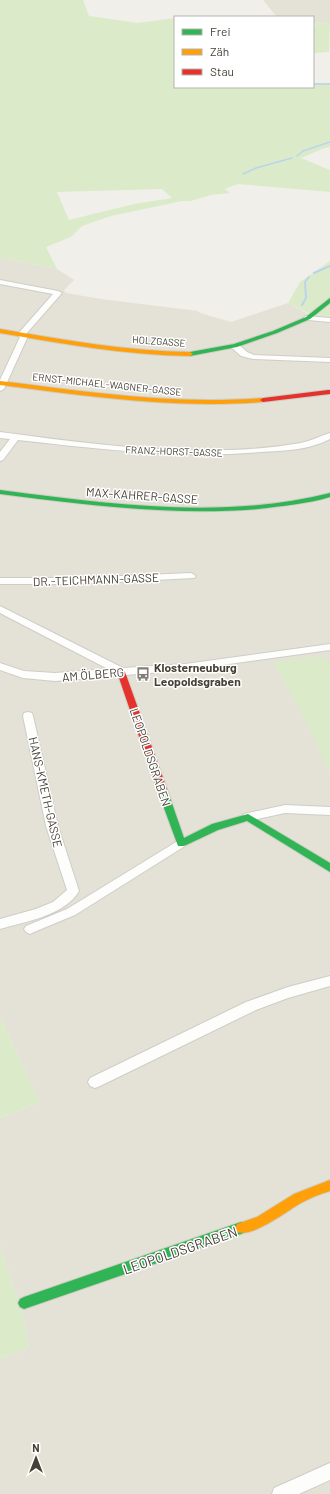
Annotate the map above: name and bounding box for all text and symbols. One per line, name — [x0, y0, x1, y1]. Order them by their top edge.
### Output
legend — [174, 16, 314, 88]
text: Frei — [210, 24, 230, 38]
text: Zäh — [210, 44, 229, 58]
text: Stau — [210, 64, 234, 78]
street label: HOLZGASSE — [132, 333, 186, 349]
street label: ERNST-MICHAEL-WAGNER-GASSE — [32, 370, 182, 398]
street label: FRANZ-HORST-GASSE — [125, 443, 223, 459]
street label: MAX-KAHRER-GASSE — [85, 484, 199, 506]
street label: DR.-TEICHMANN-GASSE — [33, 570, 159, 588]
place label: Klosterneuburg Leopoldsgraben — [154, 660, 241, 688]
street label: AM ÖLBERG — [61, 664, 125, 684]
bus stop icon: Klosterneuburg Leopoldsgraben — [135, 666, 151, 682]
street label: LEOPOLDSGRABEN — [128, 706, 174, 808]
street label: HANS-KMETH-GASSE — [26, 735, 66, 849]
street label: LEOPOLDSGRABEN — [121, 1222, 239, 1278]
north arrow — [16, 1438, 56, 1478]
text: N — [32, 1441, 40, 1454]

